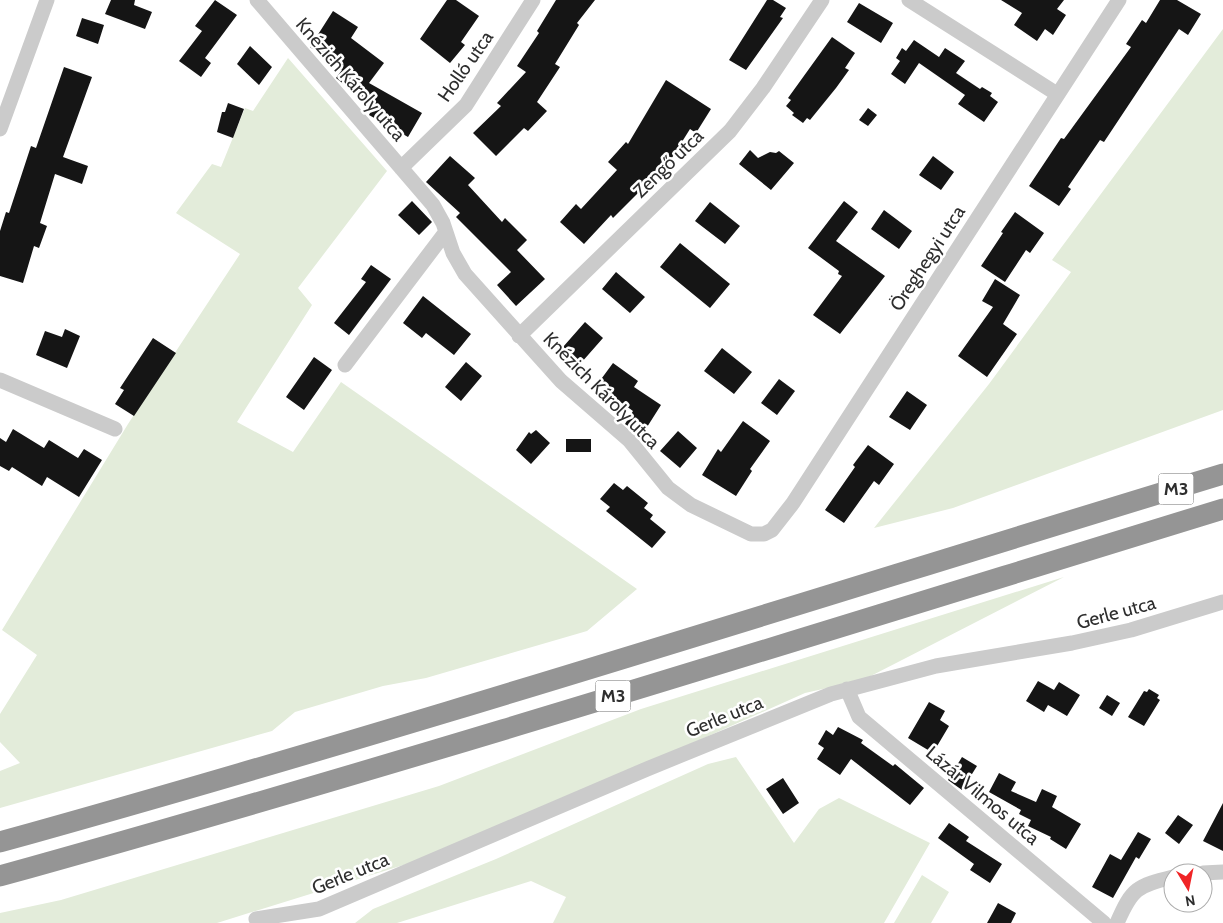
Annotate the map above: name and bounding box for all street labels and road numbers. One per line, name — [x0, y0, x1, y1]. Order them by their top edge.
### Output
street label: Knézich Károly utca — [291, 13, 410, 146]
street label: Holló utca — [433, 26, 498, 106]
street label: Zengő utca — [629, 124, 708, 202]
street label: Öreghegyi utca — [885, 201, 970, 315]
street label: Knézich Károly utca — [538, 327, 665, 454]
road number: M3 — [1158, 474, 1194, 504]
street label: Gerle utca — [1074, 591, 1158, 634]
road number: M3 — [596, 680, 630, 711]
street label: Gerle utca — [682, 691, 766, 742]
street label: Lázár Vilmos utca — [921, 741, 1044, 850]
street label: Gerle utca — [308, 848, 392, 899]

